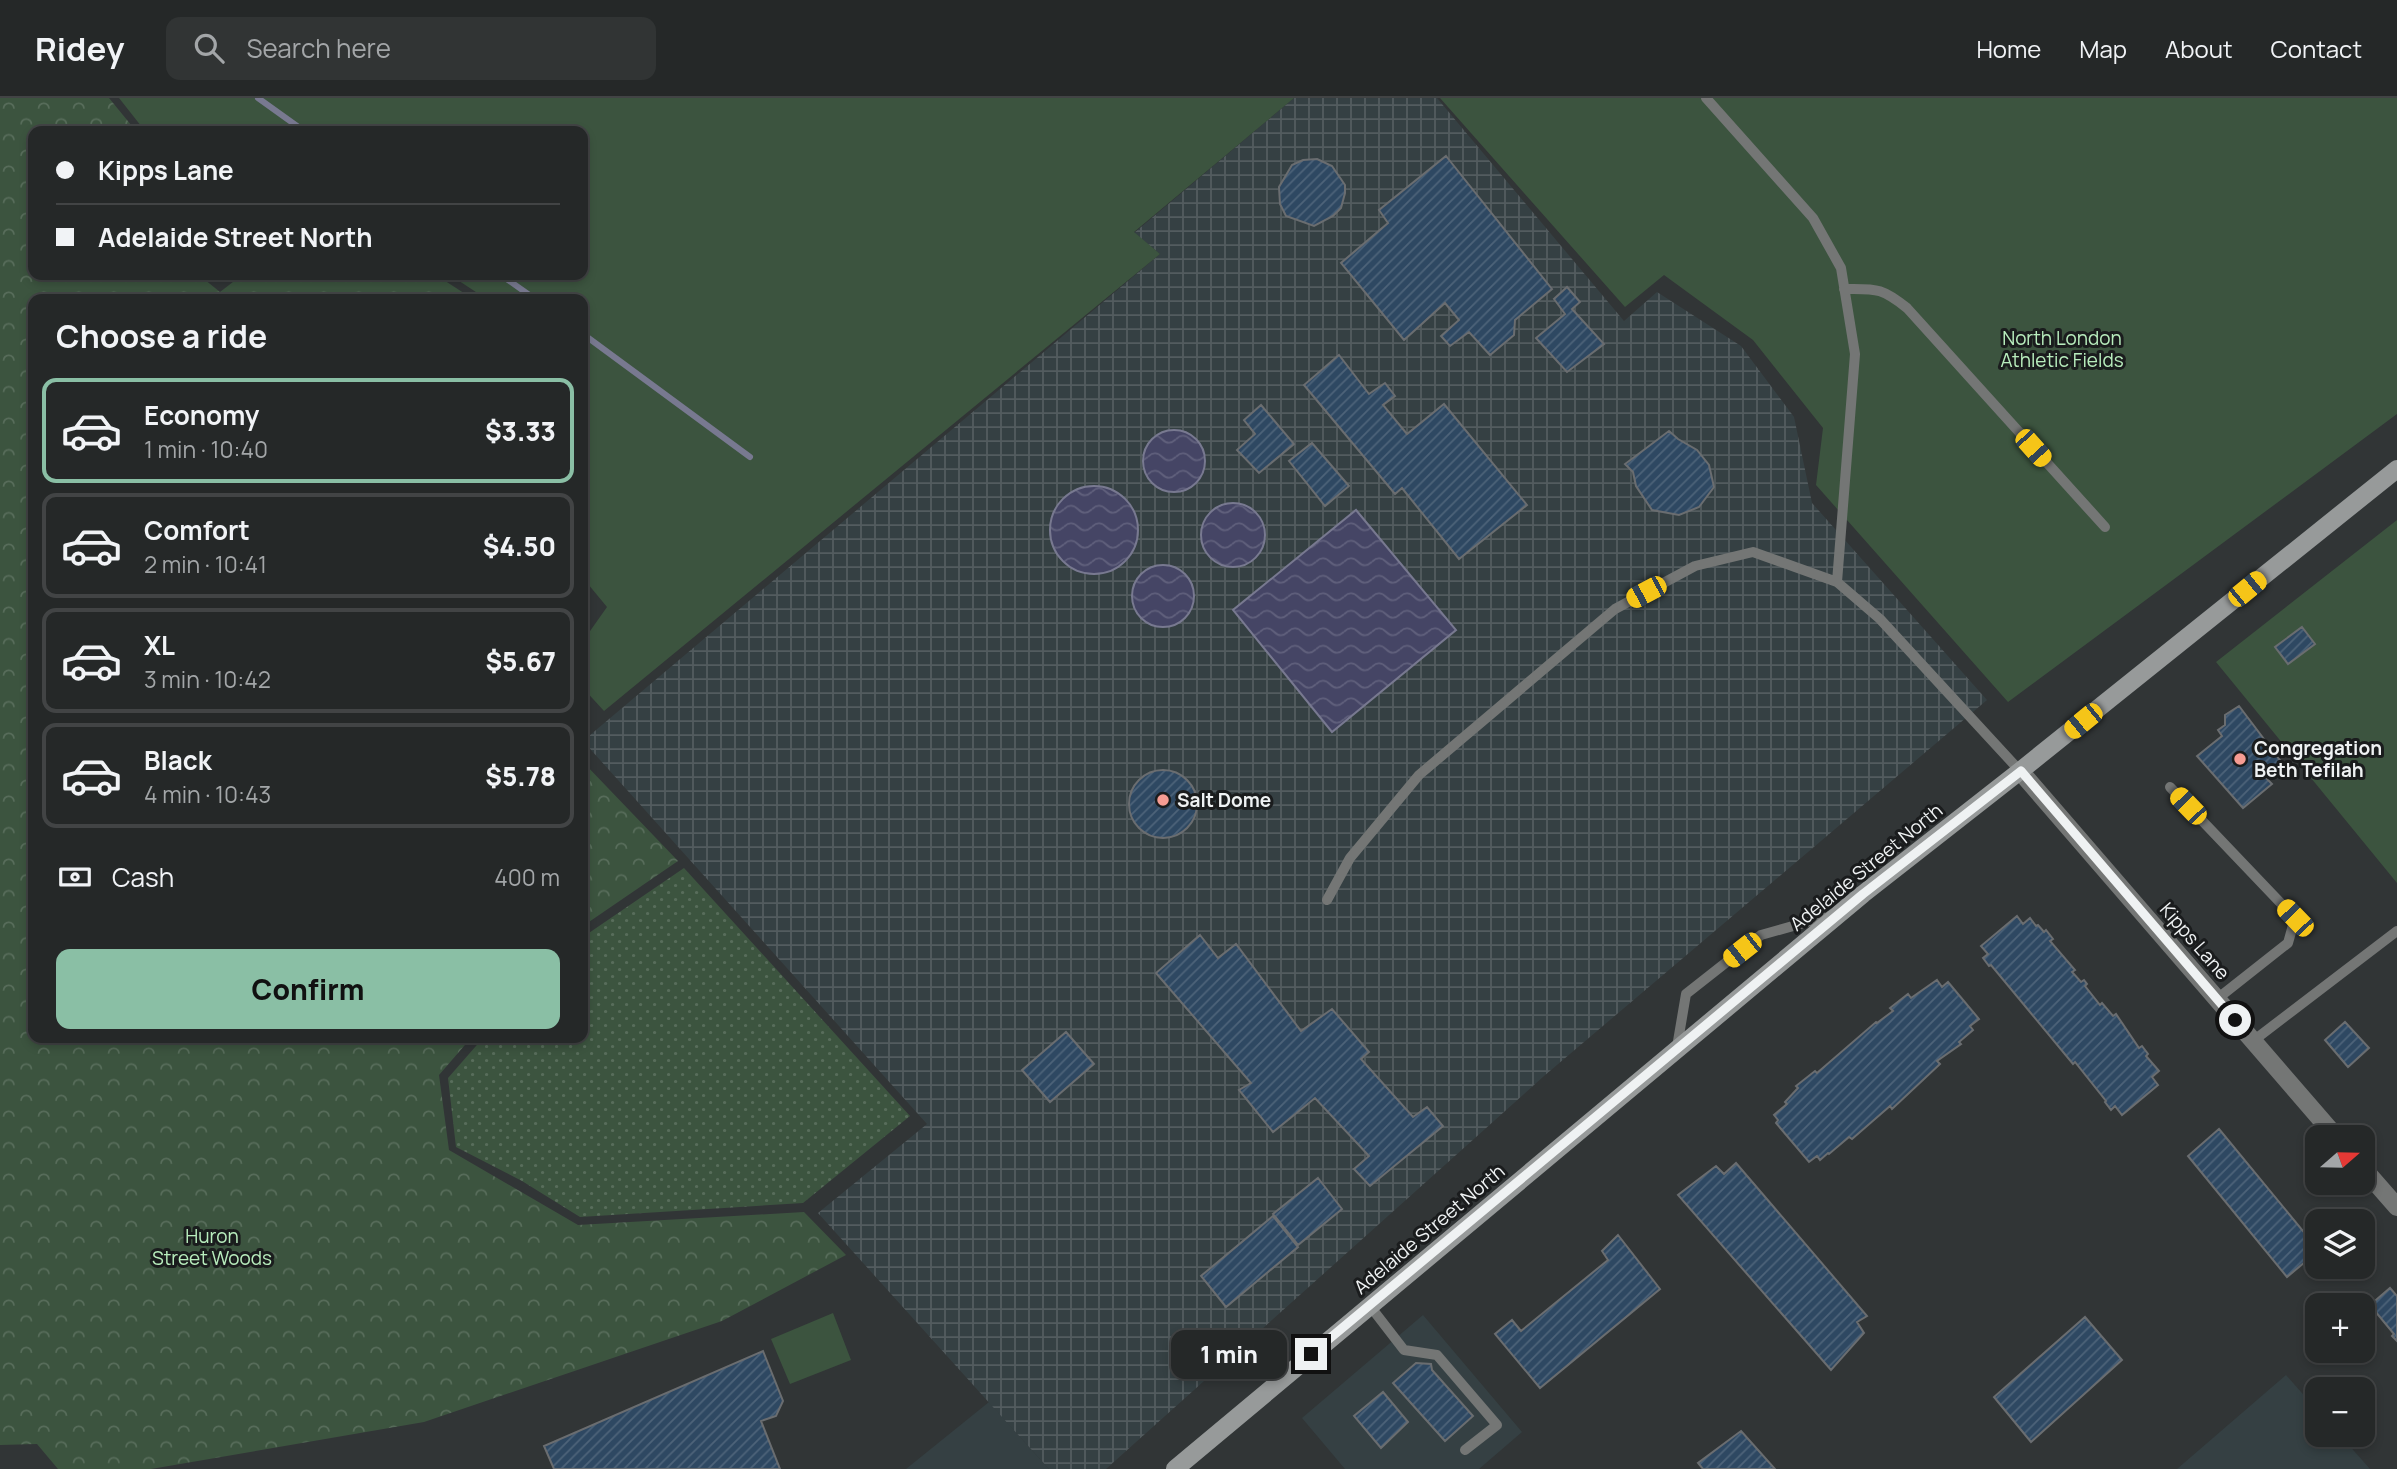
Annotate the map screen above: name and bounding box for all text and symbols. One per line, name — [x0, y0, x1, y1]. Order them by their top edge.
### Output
search box — [166, 17, 656, 80]
text: Ridey — [35, 26, 124, 71]
icon: search — [190, 29, 228, 67]
text: Search here — [246, 30, 391, 66]
text: Home — [1976, 32, 2041, 65]
text: Map — [2079, 32, 2127, 65]
text: About — [2165, 32, 2233, 65]
text: Contact — [2271, 32, 2362, 65]
text: Kipps Lane — [98, 152, 234, 188]
text: Adelaide Street North — [98, 219, 372, 255]
text: Choose a ride — [56, 314, 267, 358]
park label: North London Athletic Fields — [2000, 325, 2124, 373]
text: Economy — [144, 397, 259, 433]
icon: car — [60, 399, 123, 462]
text: $3.33 — [485, 413, 556, 449]
car — [2012, 425, 2055, 471]
text: 1 min · 10:40 — [144, 433, 268, 465]
text: Comfort — [144, 512, 250, 548]
icon: car — [60, 514, 123, 577]
text: $4.50 — [483, 528, 556, 564]
text: 2 min · 10:41 — [144, 548, 267, 580]
car — [2225, 568, 2270, 610]
car — [1623, 573, 1670, 611]
text: XL — [144, 627, 175, 663]
icon: car — [60, 629, 123, 692]
text: $5.67 — [485, 643, 556, 679]
text: 3 min · 10:42 — [144, 663, 271, 695]
car — [2061, 700, 2106, 742]
place label: Congregation Beth Tefilah — [2254, 735, 2382, 783]
text: Black — [144, 742, 212, 778]
icon: car — [60, 744, 123, 807]
marker: Congregation Beth Tefilah — [2232, 751, 2248, 767]
text: $5.78 — [485, 758, 556, 794]
text: 4 min · 10:43 — [144, 778, 271, 810]
car — [2166, 784, 2211, 828]
place label: Salt Dome — [1177, 787, 1271, 813]
marker: Salt Dome — [1155, 792, 1171, 808]
street label: Adelaide Street North — [1784, 797, 1948, 937]
icon: cash — [56, 858, 94, 896]
text: Cash — [112, 859, 174, 895]
text: 400 m — [494, 861, 560, 893]
car — [2273, 896, 2318, 940]
street label: Kipps Lane — [2154, 897, 2236, 985]
car — [1719, 929, 1766, 971]
button: Confirm — [56, 949, 560, 1029]
route start — [2219, 1004, 2251, 1036]
north arrow — [2305, 1125, 2375, 1195]
map controls — [2305, 1125, 2375, 1447]
street label: Adelaide Street North — [1348, 1158, 1510, 1300]
button: layers — [2305, 1209, 2375, 1279]
park label: Huron Street Woods — [152, 1223, 272, 1271]
button: + — [2305, 1293, 2375, 1363]
callout: 1 min — [1171, 1330, 1286, 1378]
text: 1 min — [1200, 1338, 1258, 1370]
route end — [1295, 1338, 1327, 1370]
button: − — [2305, 1377, 2375, 1447]

